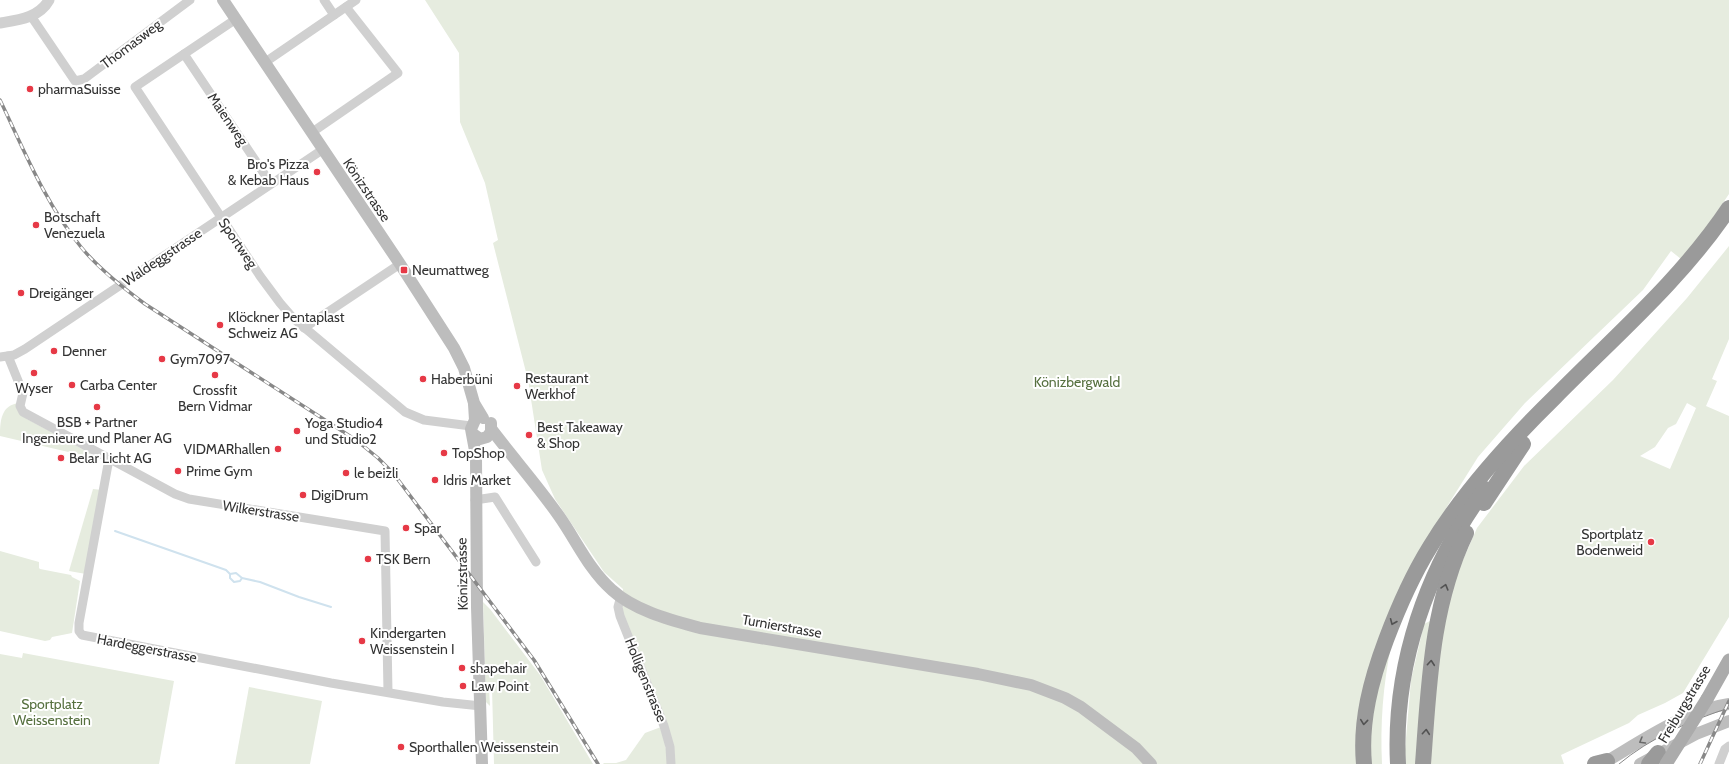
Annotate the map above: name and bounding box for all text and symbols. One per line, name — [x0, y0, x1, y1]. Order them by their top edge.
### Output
street label: Thomasweg — [97, 15, 166, 73]
place label: pharmaSuisse — [38, 80, 121, 98]
marker: pharmaSuisse — [25, 84, 35, 94]
street label: Maienweg — [204, 89, 253, 150]
place label: Bro's Pizza & Kebab Haus — [228, 155, 309, 189]
street label: Könizstrasse — [339, 155, 395, 225]
marker: Bro's Pizza & Kebab Haus — [312, 167, 322, 177]
place label: Botschaft Venezuela — [44, 208, 105, 242]
street label: Sportweg — [215, 214, 262, 272]
marker: Botschaft Venezuela — [31, 220, 41, 230]
street label: Waldeggstrasse — [119, 224, 205, 290]
place label: Neumattweg — [412, 261, 490, 279]
marker: Neumattweg — [399, 265, 409, 275]
place label: Dreigänger — [29, 284, 94, 302]
marker: Dreigänger — [16, 288, 26, 298]
place label: Klöckner Pentaplast Schweiz AG — [228, 308, 345, 342]
marker: Klöckner Pentaplast Schweiz AG — [215, 320, 225, 330]
place label: Denner — [62, 342, 107, 360]
marker: Denner — [49, 346, 59, 356]
place label: Gym7097 — [170, 350, 230, 368]
marker: Gym7097 — [157, 354, 167, 364]
marker: Wyser — [29, 368, 39, 378]
place label: Restaurant Werkhof — [525, 369, 589, 403]
marker: Crossfit Bern Vidmar — [210, 370, 220, 380]
place label: Haberbüni — [431, 370, 493, 388]
park label: Könizbergwald — [1034, 373, 1120, 391]
marker: Haberbüni — [418, 374, 428, 384]
place label: Carba Center — [80, 376, 158, 394]
place label: Wyser — [15, 379, 53, 397]
marker: Carba Center — [67, 380, 77, 390]
place label: Crossfit Bern Vidmar — [178, 381, 253, 415]
marker: Restaurant Werkhof — [512, 381, 522, 391]
marker: BSB + Partner Ingenieure und Planer AG — [92, 402, 102, 412]
place label: BSB + Partner Ingenieure und Planer AG — [22, 413, 172, 447]
place label: Yoga Studio4 und Studio2 — [304, 414, 383, 448]
place label: Best Takeaway & Shop — [537, 418, 623, 452]
marker: Yoga Studio4 und Studio2 — [292, 426, 302, 436]
marker: Best Takeaway & Shop — [524, 430, 534, 440]
place label: VIDMARhallen — [184, 440, 270, 458]
marker: VIDMARhallen — [273, 444, 283, 454]
place label: TopShop — [452, 444, 505, 462]
marker: TopShop — [439, 448, 449, 458]
place label: Belar Licht AG — [69, 449, 152, 467]
marker: Belar Licht AG — [56, 453, 66, 463]
place label: Prime Gym — [186, 462, 252, 480]
place label: le beizli — [354, 464, 398, 482]
marker: Prime Gym — [173, 466, 183, 476]
marker: le beizli — [341, 468, 351, 478]
place label: Idris Market — [443, 471, 511, 489]
marker: Idris Market — [430, 475, 440, 485]
place label: DigiDrum — [311, 486, 368, 504]
marker: DigiDrum — [298, 490, 308, 500]
street label: Wilkerstrasse — [221, 496, 301, 526]
place label: Spar — [414, 519, 442, 537]
marker: Spar — [401, 523, 411, 533]
place label: Sportplatz Bodenweid — [1576, 525, 1643, 559]
street label: Könizstrasse — [452, 537, 472, 611]
marker: Sportplatz Bodenweid — [1646, 537, 1656, 547]
place label: TSK Bern — [376, 550, 431, 568]
marker: TSK Bern — [363, 554, 373, 564]
one-way arrow — [1440, 584, 1449, 591]
street label: Turnierstrasse — [741, 610, 823, 642]
one-way arrow — [1390, 618, 1398, 626]
place label: Kindergarten Weissenstein I — [370, 624, 455, 658]
street label: Hardeggerstrasse — [95, 629, 199, 667]
street label: Holligenstrasse — [621, 635, 671, 725]
marker: Kindergarten Weissenstein I — [357, 636, 367, 646]
place label: shapehair — [470, 659, 527, 677]
one-way arrow — [1427, 660, 1436, 666]
street label: Freiburgstrasse — [1654, 662, 1714, 746]
marker: shapehair — [457, 663, 467, 673]
place label: Law Point — [471, 677, 529, 695]
marker: Law Point — [458, 681, 468, 691]
park label: Sportplatz Weissenstein — [13, 695, 91, 729]
one-way arrow — [1360, 719, 1369, 725]
one-way arrow — [1421, 729, 1430, 735]
one-way arrow — [1639, 736, 1646, 743]
place label: Sporthallen Weissenstein — [409, 738, 559, 756]
marker: Sporthallen Weissenstein — [396, 742, 406, 752]

